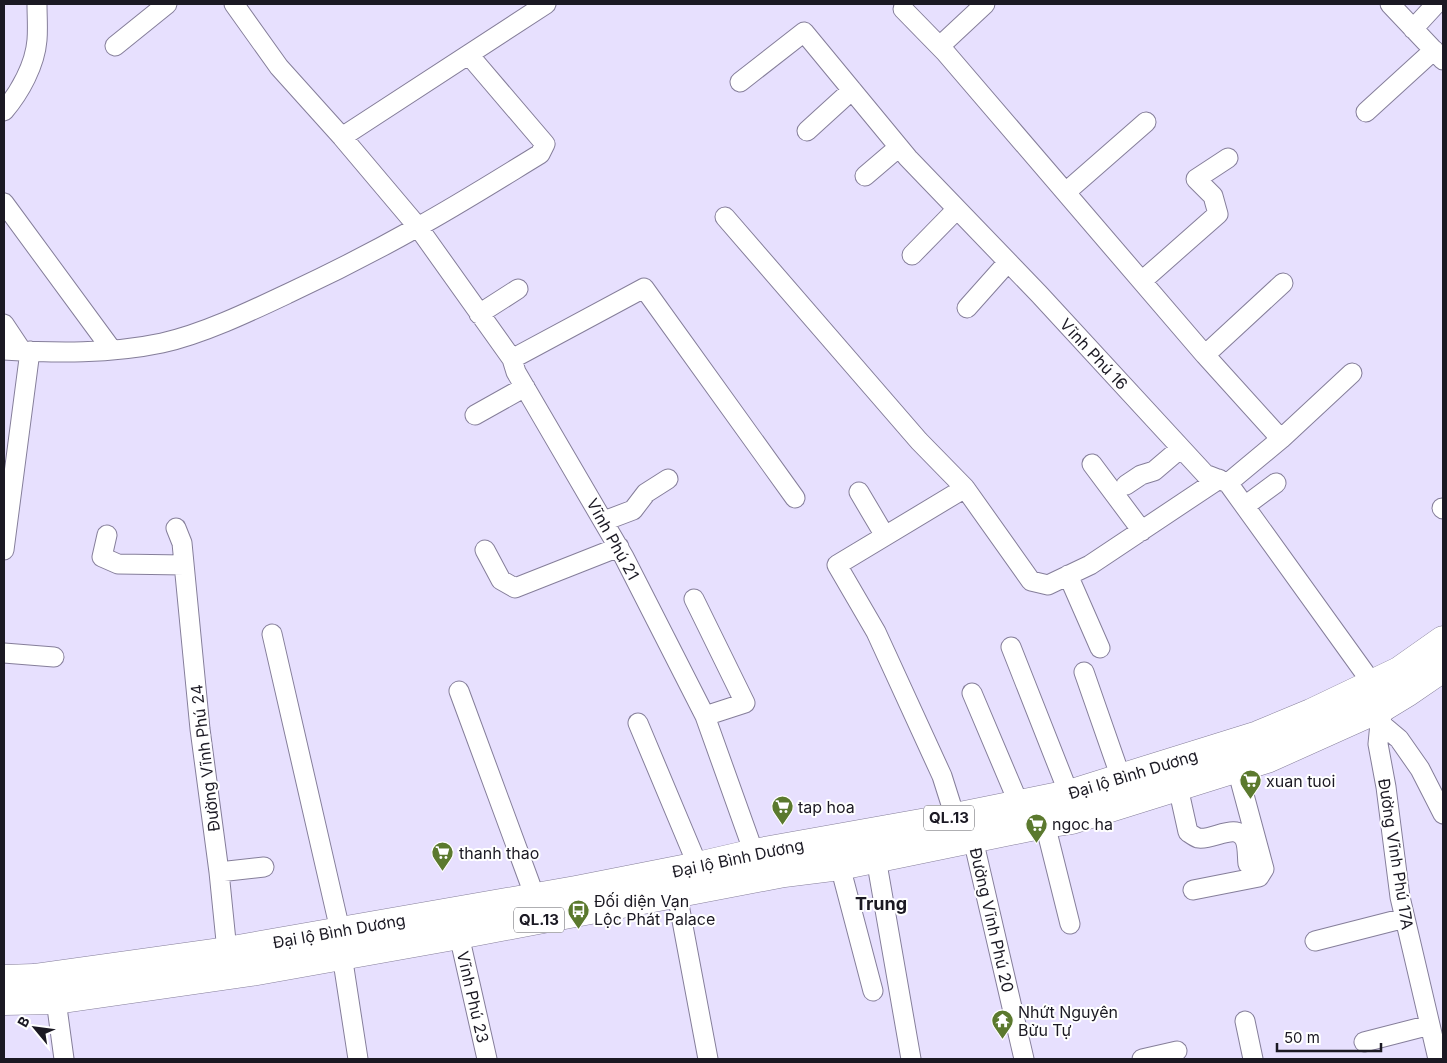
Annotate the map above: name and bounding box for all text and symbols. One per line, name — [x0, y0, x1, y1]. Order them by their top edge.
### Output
street label: Vĩnh Phú 16 — [1056, 314, 1132, 394]
street label: Vĩnh Phú 21 — [582, 495, 644, 583]
street label: Đường Vĩnh Phú 24 — [186, 683, 224, 833]
street label: Đại lộ Bình Dương — [1066, 745, 1200, 803]
supermarket icon: xuan tuoi — [1238, 769, 1262, 800]
place label: xuan tuoi — [1266, 771, 1335, 791]
street label: Đường Vĩnh Phú 17A — [1374, 777, 1418, 931]
supermarket icon: tap hoa — [770, 795, 794, 826]
place label: tap hoa — [798, 797, 855, 817]
road number: QL.13 — [924, 806, 974, 830]
supermarket icon: ngoc ha — [1024, 812, 1048, 843]
place label: ngoc ha — [1052, 814, 1113, 834]
street label: Đại lộ Bình Dương — [670, 834, 806, 882]
supermarket icon: thanh thao — [431, 841, 455, 872]
place label: thanh thao — [459, 843, 539, 863]
street label: Đường Vĩnh Phú 20 — [966, 846, 1018, 994]
place label: Đối diện Vạn Lộc Phát Palace — [594, 891, 715, 929]
district label: Trung — [855, 893, 907, 914]
bus stop icon: Đối diện Vạn Lộc Phát Palace — [566, 898, 590, 929]
road number: QL.13 — [514, 908, 564, 932]
street label: Đại lộ Bình Dương — [271, 909, 407, 953]
street label: Vĩnh Phú 23 — [453, 949, 493, 1045]
place label: Nhứt Nguyên Bửu Tự — [1018, 1002, 1118, 1040]
north arrow — [10, 1003, 60, 1053]
temple icon: Nhứt Nguyên Bửu Tự — [990, 1009, 1014, 1040]
text: B — [14, 1013, 33, 1030]
scale bar — [1277, 1020, 1381, 1052]
text: 50 m — [1284, 1028, 1320, 1047]

